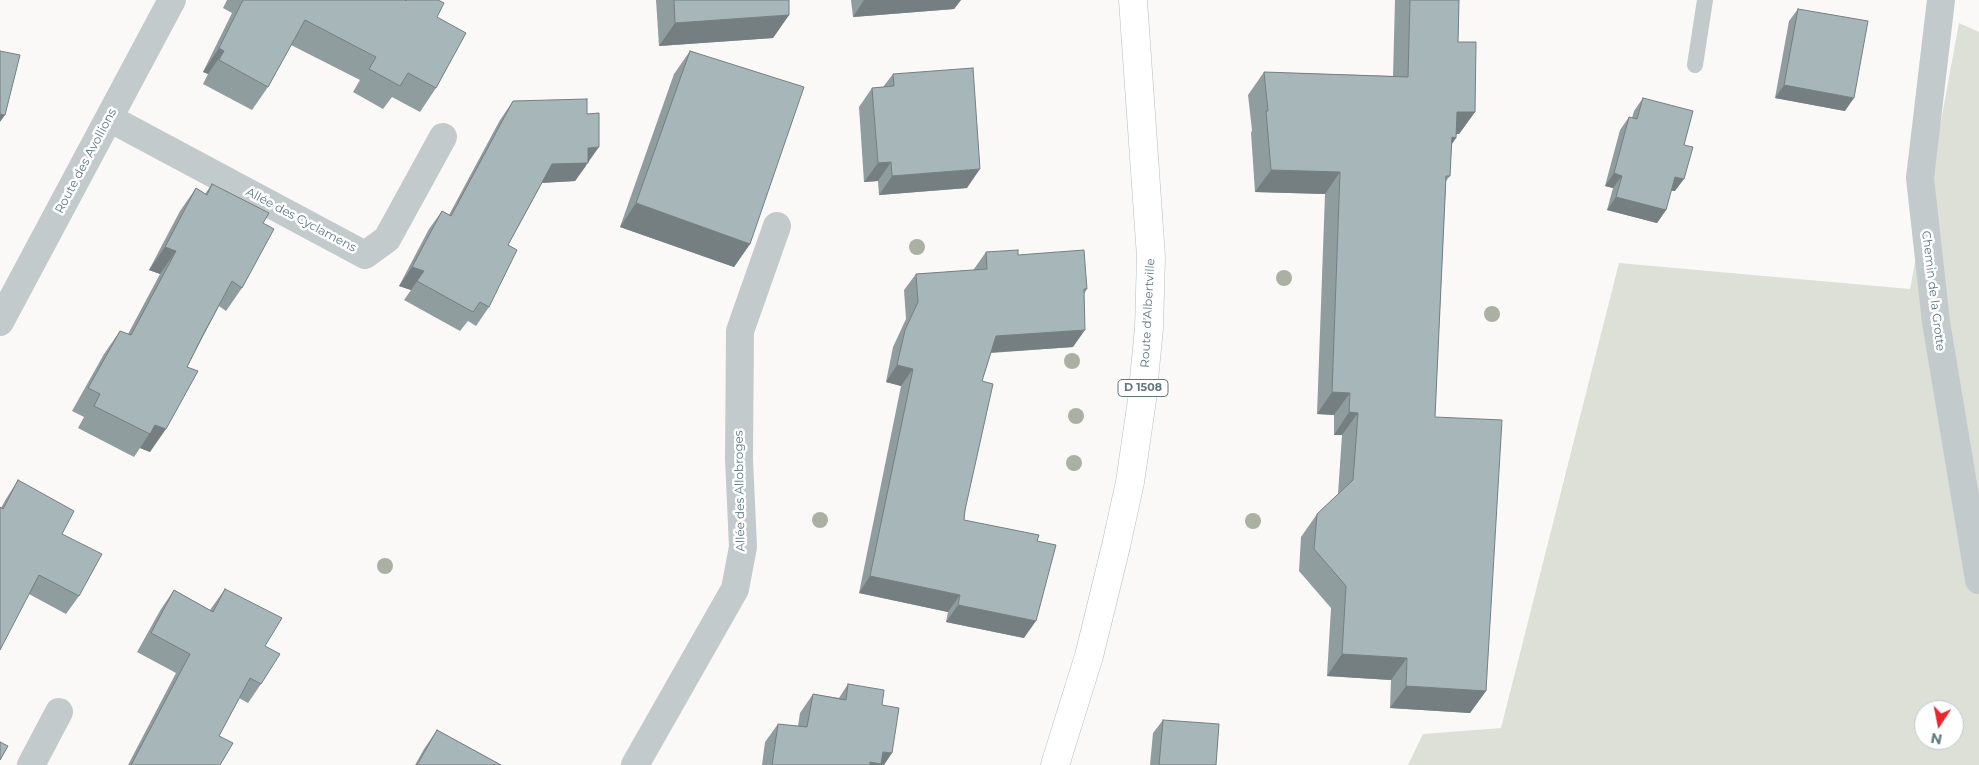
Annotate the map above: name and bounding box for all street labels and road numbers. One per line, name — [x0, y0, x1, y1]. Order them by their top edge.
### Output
street label: Route des Avollions — [52, 106, 120, 216]
street label: Allée des Cyclamens — [243, 185, 359, 255]
street label: Chemin de la Grotte — [1918, 230, 1948, 352]
street label: Route d'Albertville — [1138, 258, 1158, 368]
road number: D 1508 — [1118, 379, 1168, 396]
street label: Allée des Allobroges — [732, 430, 748, 552]

